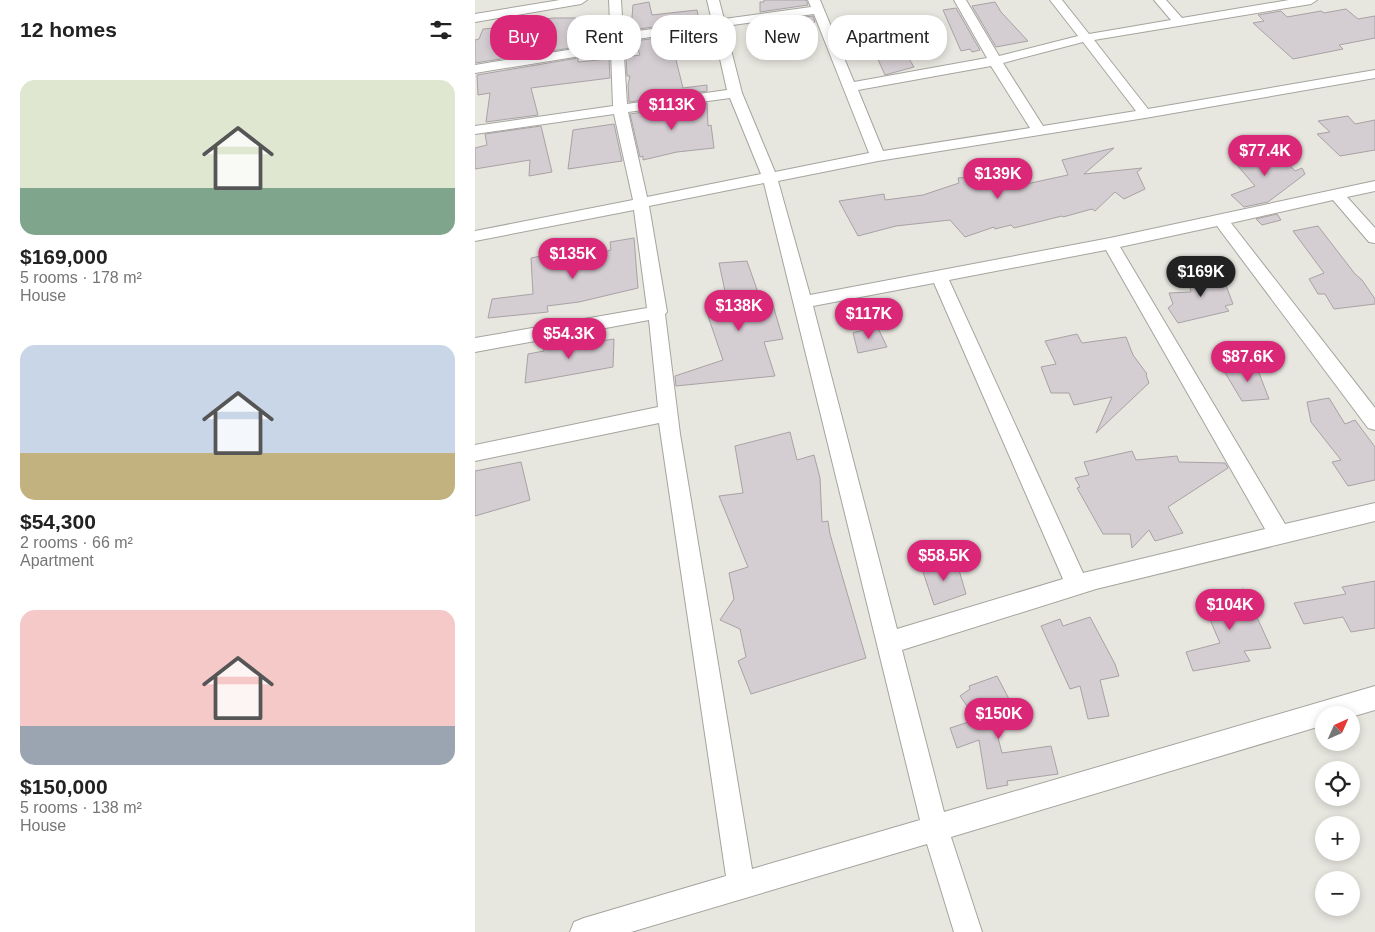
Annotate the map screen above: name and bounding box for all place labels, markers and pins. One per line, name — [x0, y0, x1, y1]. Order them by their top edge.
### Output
pin: $113K — [637, 88, 707, 131]
pin: $77.4K — [1224, 134, 1306, 177]
pin: $139K — [963, 158, 1033, 200]
pin: $135K — [538, 238, 608, 280]
pin: $169K — [1166, 256, 1236, 298]
pin: $138K — [704, 290, 774, 332]
pin: $117K — [834, 298, 904, 340]
pin: $54.3K — [528, 318, 610, 360]
pin: $87.6K — [1207, 340, 1289, 383]
pin: $58.5K — [903, 540, 985, 582]
pin: $104K — [1195, 588, 1265, 631]
pin: $150K — [964, 698, 1034, 740]

